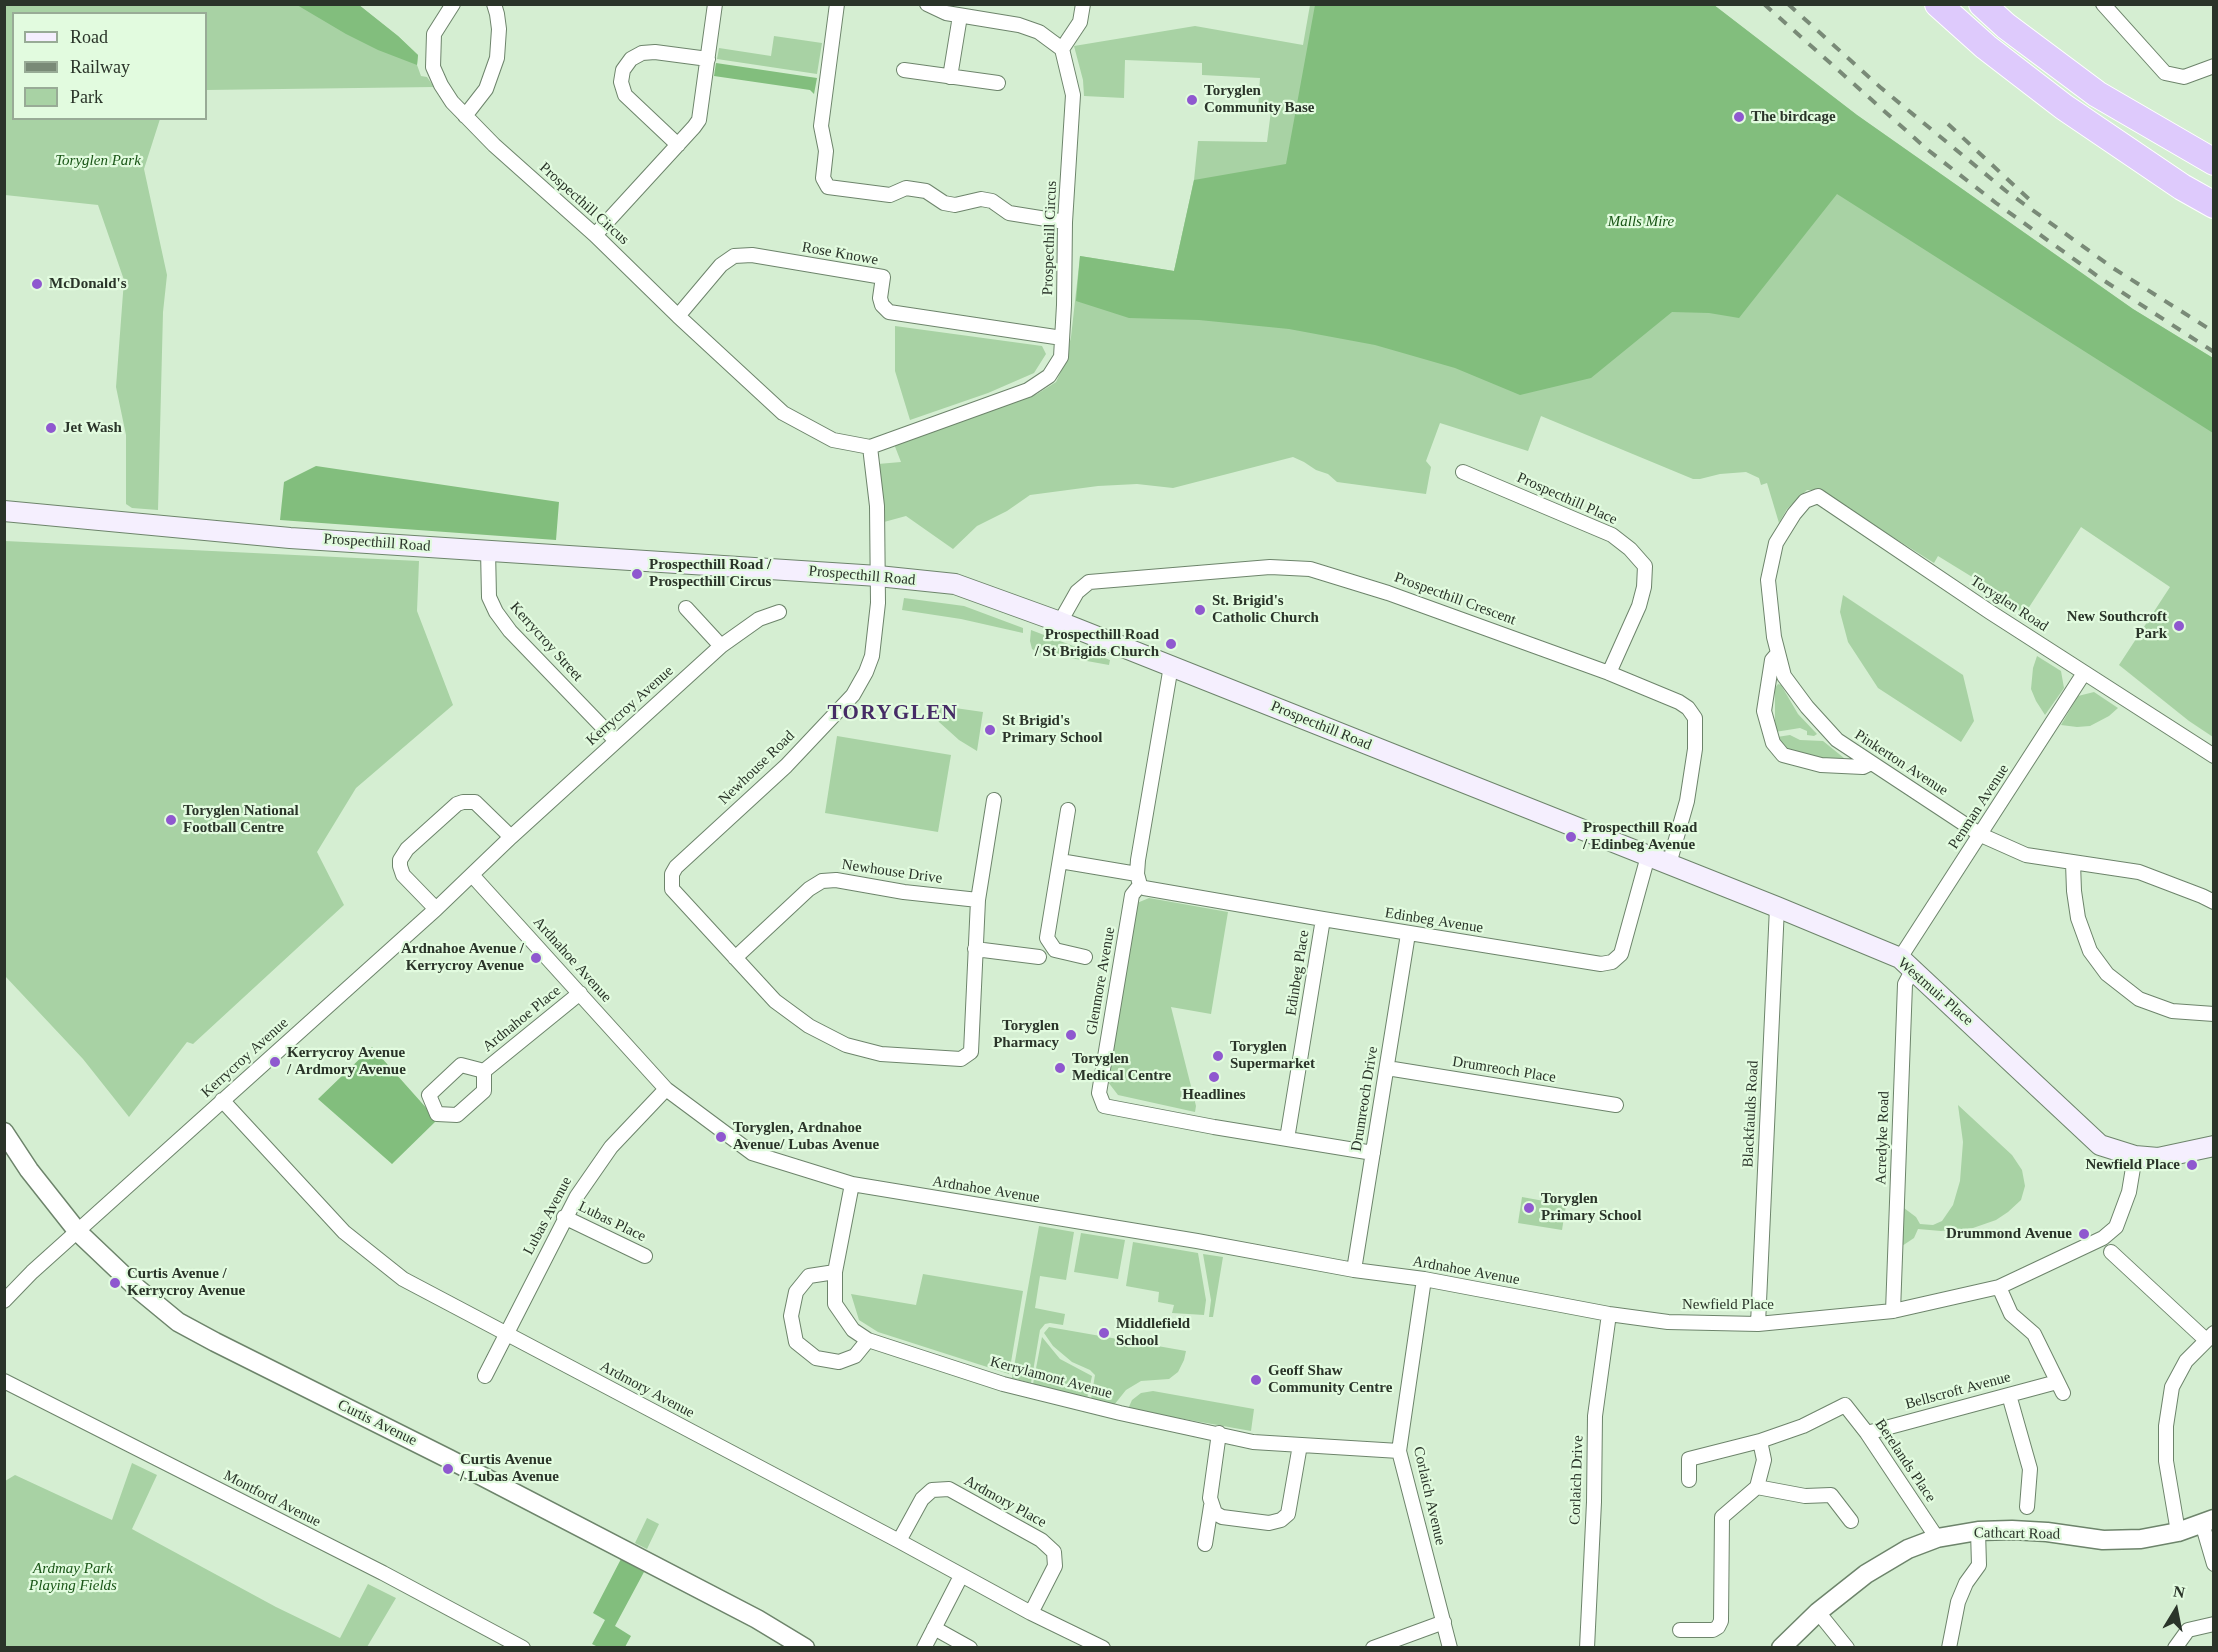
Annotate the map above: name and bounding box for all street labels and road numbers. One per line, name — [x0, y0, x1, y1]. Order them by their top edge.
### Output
street label: Prospecthill Circus — [535, 159, 633, 249]
street label: Prospecthill Circus — [1039, 180, 1061, 296]
street label: Rose Knowe — [800, 238, 880, 270]
street label: Prospecthill Place — [1514, 469, 1620, 529]
street label: Prospecthill Road — [323, 530, 431, 556]
street label: Prospecthill Road — [808, 562, 916, 590]
street label: Prospecthill Crescent — [1392, 569, 1518, 629]
street label: Toryglen Road — [1967, 572, 2051, 636]
street label: Kerrycroy Street — [506, 599, 586, 685]
street label: Kerrycroy Avenue — [583, 662, 677, 750]
street label: Prospecthill Road — [1268, 698, 1374, 754]
street label: Pinkerton Avenue — [1851, 726, 1951, 800]
street label: Newhouse Road — [715, 727, 799, 809]
street label: Penman Avenue — [1945, 761, 2013, 853]
street label: Newhouse Drive — [841, 856, 943, 888]
street label: Edinbeg Avenue — [1384, 904, 1484, 938]
street label: Ardnahoe Avenue — [529, 914, 615, 1006]
street label: Glenmore Avenue — [1083, 926, 1119, 1036]
street label: Edinbeg Place — [1282, 929, 1314, 1017]
street label: Westmuir Place — [1894, 954, 1976, 1030]
street label: Ardnahoe Place — [479, 982, 565, 1056]
street label: Kerrycroy Avenue — [198, 1014, 292, 1102]
street label: Drumreoch Drive — [1348, 1045, 1382, 1153]
street label: Drumreoch Place — [1451, 1053, 1557, 1087]
street label: Blackfaulds Road — [1739, 1060, 1763, 1168]
street label: Acredyke Road — [1872, 1091, 1894, 1185]
street label: Ardnahoe Avenue — [931, 1173, 1041, 1207]
street label: Lubas Avenue — [520, 1174, 576, 1258]
street label: Lubas Place — [575, 1198, 649, 1246]
street label: Ardnahoe Avenue — [1411, 1253, 1521, 1289]
street label: Newfield Place — [1682, 1296, 1774, 1314]
street label: Kerrylamont Avenue — [988, 1353, 1114, 1403]
street label: Ardmory Avenue — [597, 1358, 697, 1422]
street label: Bellscroft Avenue — [1903, 1368, 2013, 1414]
street label: Curtis Avenue — [334, 1396, 420, 1450]
street label: Berelands Place — [1871, 1416, 1939, 1506]
street label: Corlaich Drive — [1566, 1435, 1588, 1525]
street label: Corlaich Avenue — [1409, 1445, 1449, 1547]
street label: Montford Avenue — [220, 1467, 324, 1531]
street label: Ardmory Place — [961, 1472, 1049, 1532]
street label: Cathcart Road — [1974, 1524, 2060, 1544]

